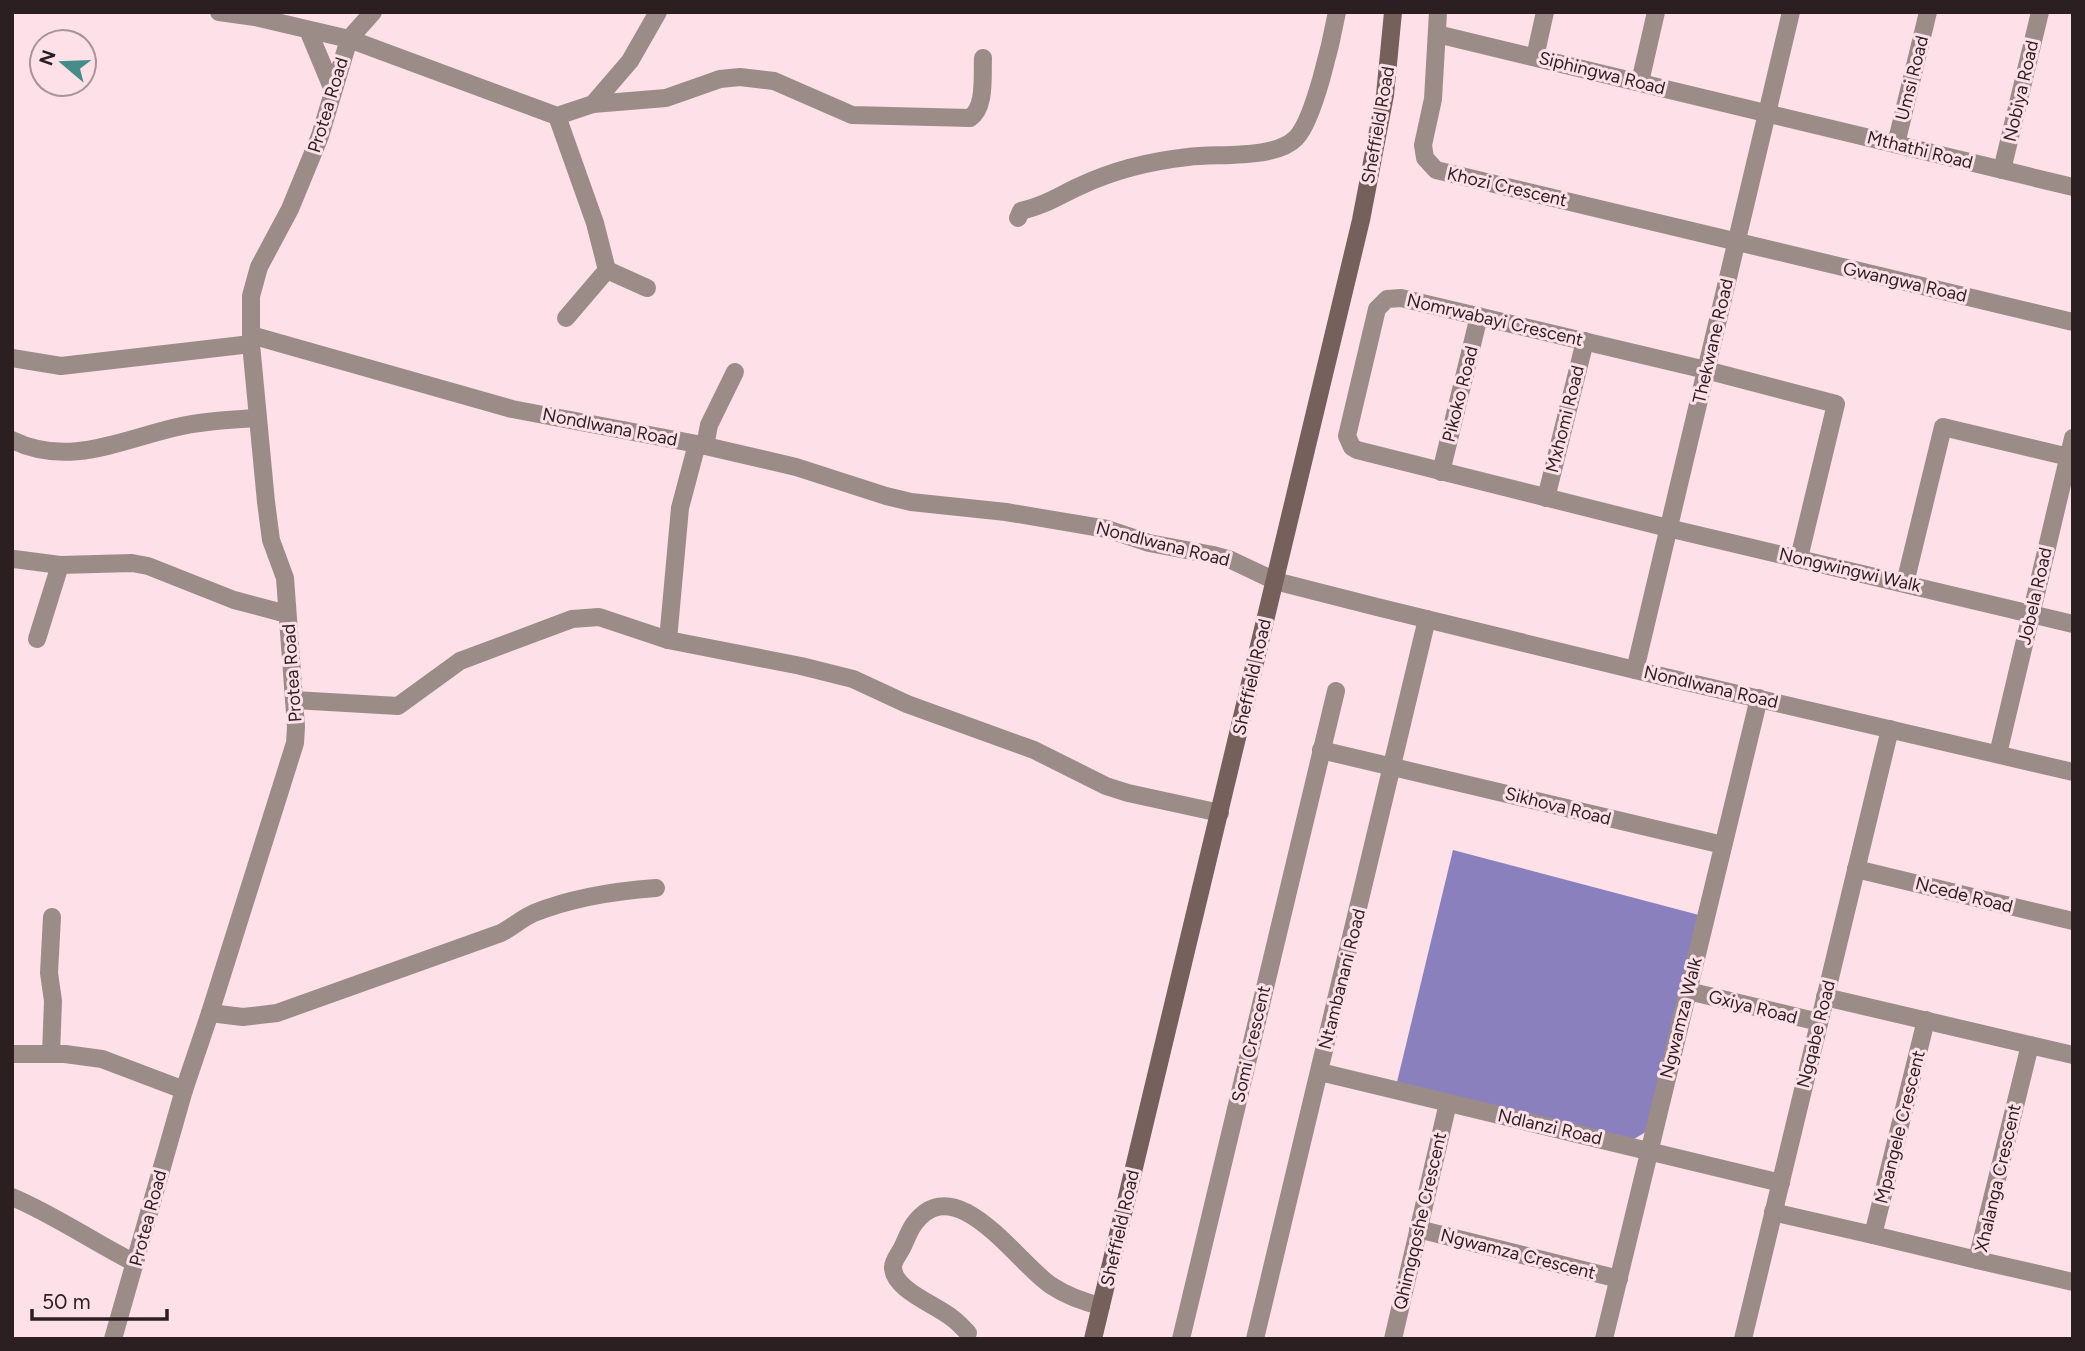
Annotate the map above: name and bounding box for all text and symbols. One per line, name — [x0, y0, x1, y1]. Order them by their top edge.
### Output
north arrow — [28, 28, 98, 98]
street label: Umsi Road — [1891, 33, 1933, 123]
street label: Nobiya Road — [1999, 38, 2043, 144]
text: N — [34, 47, 61, 68]
street label: Siphingwa Road — [1536, 47, 1668, 99]
street label: Protea Road — [303, 55, 353, 155]
street label: Sheffield Road — [1357, 65, 1399, 185]
street label: Mthathi Road — [1865, 126, 1975, 174]
street label: Khozi Crescent — [1445, 162, 1569, 212]
street label: Gwangwa Road — [1841, 257, 1969, 307]
street label: Thekwane Road — [1688, 276, 1738, 406]
street label: Nomrwabayi Crescent — [1405, 289, 1585, 351]
street label: Pikoko Road — [1437, 344, 1483, 444]
street label: Mxhomi Road — [1541, 363, 1589, 475]
street label: Nondlwana Road — [541, 403, 679, 451]
street label: Nondlwana Road — [1094, 517, 1232, 571]
street label: Nongwingwi Walk — [1777, 543, 1923, 597]
street label: Jobela Road — [2013, 545, 2057, 647]
street label: Sheffield Road — [1228, 617, 1276, 737]
street label: Protea Road — [278, 623, 306, 723]
street label: Nondlwana Road — [1642, 661, 1780, 713]
street label: Sikhova Road — [1503, 782, 1613, 830]
street label: Ncede Road — [1913, 872, 2015, 918]
street label: Ntambanani Road — [1314, 906, 1370, 1052]
street label: Ngwamza Walk — [1655, 955, 1707, 1081]
street label: Ngqabe Road — [1792, 978, 1840, 1090]
street label: Somi Crescent — [1227, 983, 1275, 1105]
street label: Gxiya Road — [1706, 985, 1800, 1029]
street label: Mpangele Crescent — [1870, 1048, 1930, 1206]
street label: Xhalanga Crescent — [1970, 1102, 2026, 1254]
street label: Ndlanzi Road — [1496, 1104, 1604, 1150]
street label: Qhimgqoshe Crescent — [1389, 1130, 1451, 1312]
street label: Protea Road — [125, 1168, 171, 1268]
street label: Sheffield Road — [1096, 1168, 1144, 1288]
street label: Ngwamza Crescent — [1438, 1224, 1598, 1284]
scale bar — [32, 1278, 166, 1322]
text: 50 m — [42, 1289, 91, 1314]

